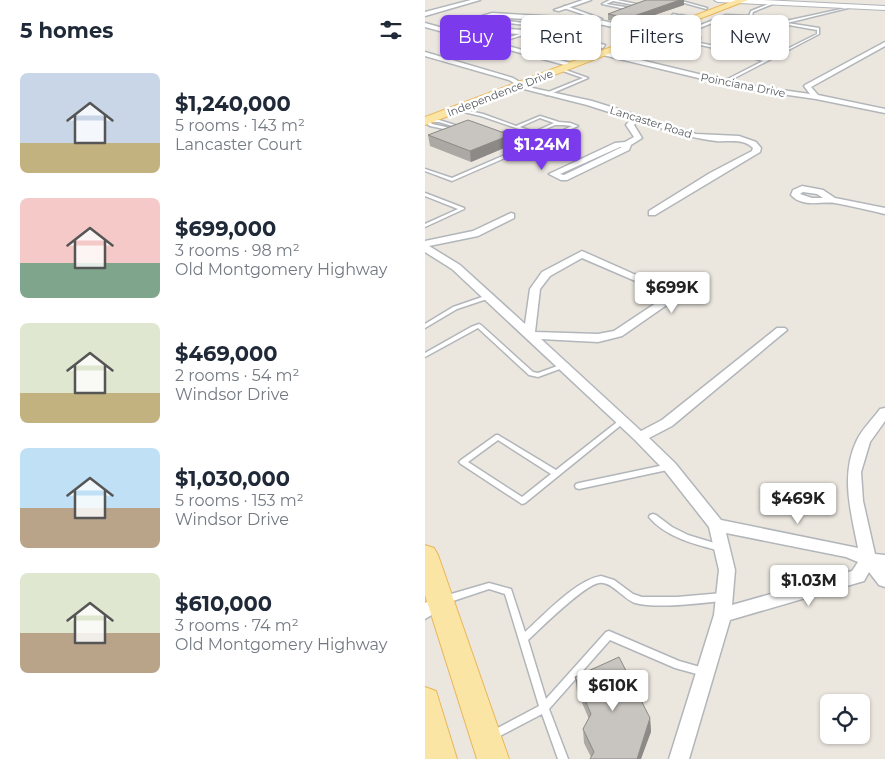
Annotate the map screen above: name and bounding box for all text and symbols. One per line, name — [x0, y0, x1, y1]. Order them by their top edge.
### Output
chip: Buy — [440, 15, 511, 60]
chip: Rent — [521, 15, 601, 60]
chip: Filters — [611, 15, 701, 60]
chip: New — [711, 15, 789, 60]
icon: filters — [377, 16, 405, 44]
text: 5 homes — [20, 18, 113, 43]
street label: Independence Drive — [445, 66, 555, 120]
street label: Poinciana Drive — [699, 70, 787, 100]
text: $1,240,000 — [175, 91, 291, 116]
icon: home — [60, 93, 120, 153]
street label: Lancaster Road — [608, 103, 694, 141]
text: 5 rooms · 143 m² — [175, 116, 305, 135]
pin: $1.24M — [501, 128, 583, 171]
text: Lancaster Court — [175, 135, 302, 154]
text: $1.24M — [514, 135, 570, 154]
text: $699,000 — [175, 216, 276, 241]
icon: home — [60, 218, 120, 278]
text: 3 rooms · 98 m² — [175, 241, 300, 260]
text: Old Montgomery Highway — [175, 260, 387, 279]
pin: $699K — [637, 272, 707, 314]
text: $699K — [646, 278, 698, 297]
text: $469,000 — [175, 341, 278, 366]
icon: home — [60, 343, 120, 403]
text: 2 rooms · 54 m² — [175, 366, 299, 385]
text: Windsor Drive — [175, 385, 289, 404]
text: $1,030,000 — [175, 466, 290, 491]
icon: home — [60, 468, 120, 528]
pin: $469K — [763, 482, 833, 525]
text: $469K — [771, 489, 825, 508]
text: 5 rooms · 153 m² — [175, 491, 304, 510]
text: Windsor Drive — [175, 510, 289, 529]
pin: $1.03M — [768, 564, 850, 607]
text: $1.03M — [781, 571, 837, 590]
text: $610,000 — [175, 591, 272, 616]
icon: home — [60, 593, 120, 653]
text: 3 rooms · 74 m² — [175, 616, 299, 635]
text: Old Montgomery Highway — [175, 635, 387, 654]
pin: $610K — [578, 670, 648, 712]
text: $610K — [588, 676, 638, 695]
map controls — [820, 694, 870, 744]
button: locate — [820, 694, 870, 744]

